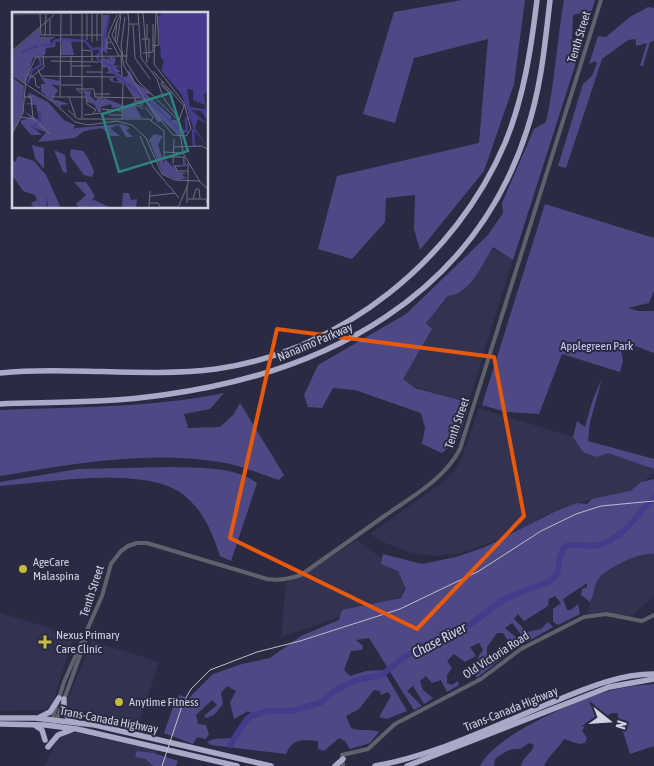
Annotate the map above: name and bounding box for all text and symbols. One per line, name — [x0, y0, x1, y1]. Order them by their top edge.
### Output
street label: Tenth Street — [565, 9, 594, 64]
inset map — [12, 12, 209, 209]
street label: Nanaimo Parkway — [275, 320, 355, 364]
park label: Applegreen Park — [561, 339, 634, 353]
street label: Tenth Street — [442, 395, 472, 450]
place label: AgeCare Malaspina — [33, 555, 79, 583]
marker: AgeCare Malaspina — [17, 563, 29, 575]
street label: Tenth Street — [77, 563, 107, 618]
water label: Chase River — [409, 619, 470, 661]
place label: Nexus Primary Care Clinic — [56, 628, 120, 656]
street label: Old Victoria Road — [460, 628, 532, 682]
marker: Nexus Primary Care Clinic — [38, 635, 52, 649]
street label: Trans-Canada Highway — [462, 684, 560, 734]
place label: Anytime Fitness — [129, 695, 198, 709]
marker: Anytime Fitness — [113, 696, 125, 708]
north arrow — [584, 696, 634, 746]
street label: Trans-Canada Highway — [59, 704, 159, 736]
text: N — [613, 719, 630, 731]

